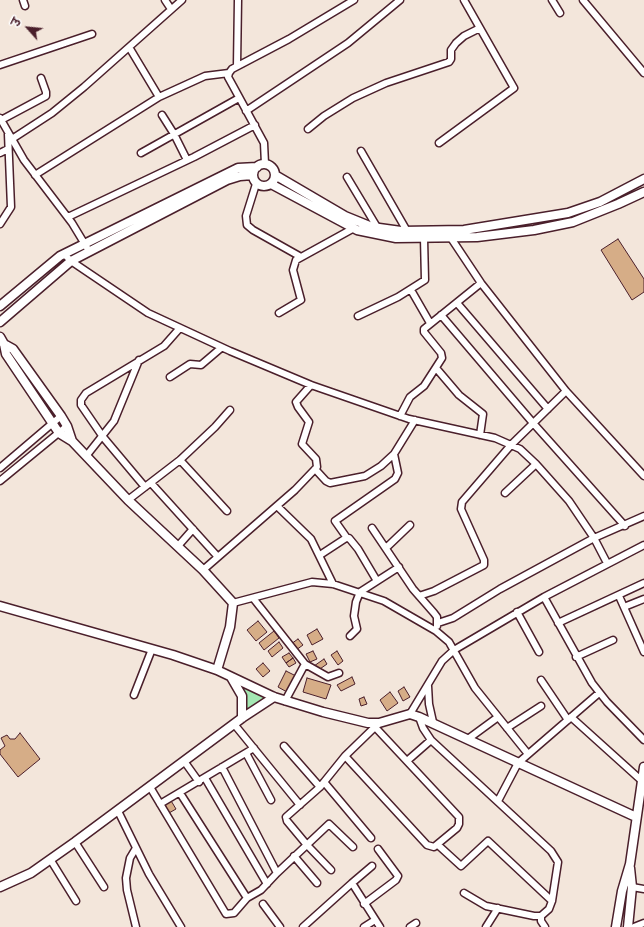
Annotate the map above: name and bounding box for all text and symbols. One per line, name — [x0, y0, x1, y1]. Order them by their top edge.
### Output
north arrow — [8, 8, 48, 48]
text: उ — [7, 15, 27, 30]

